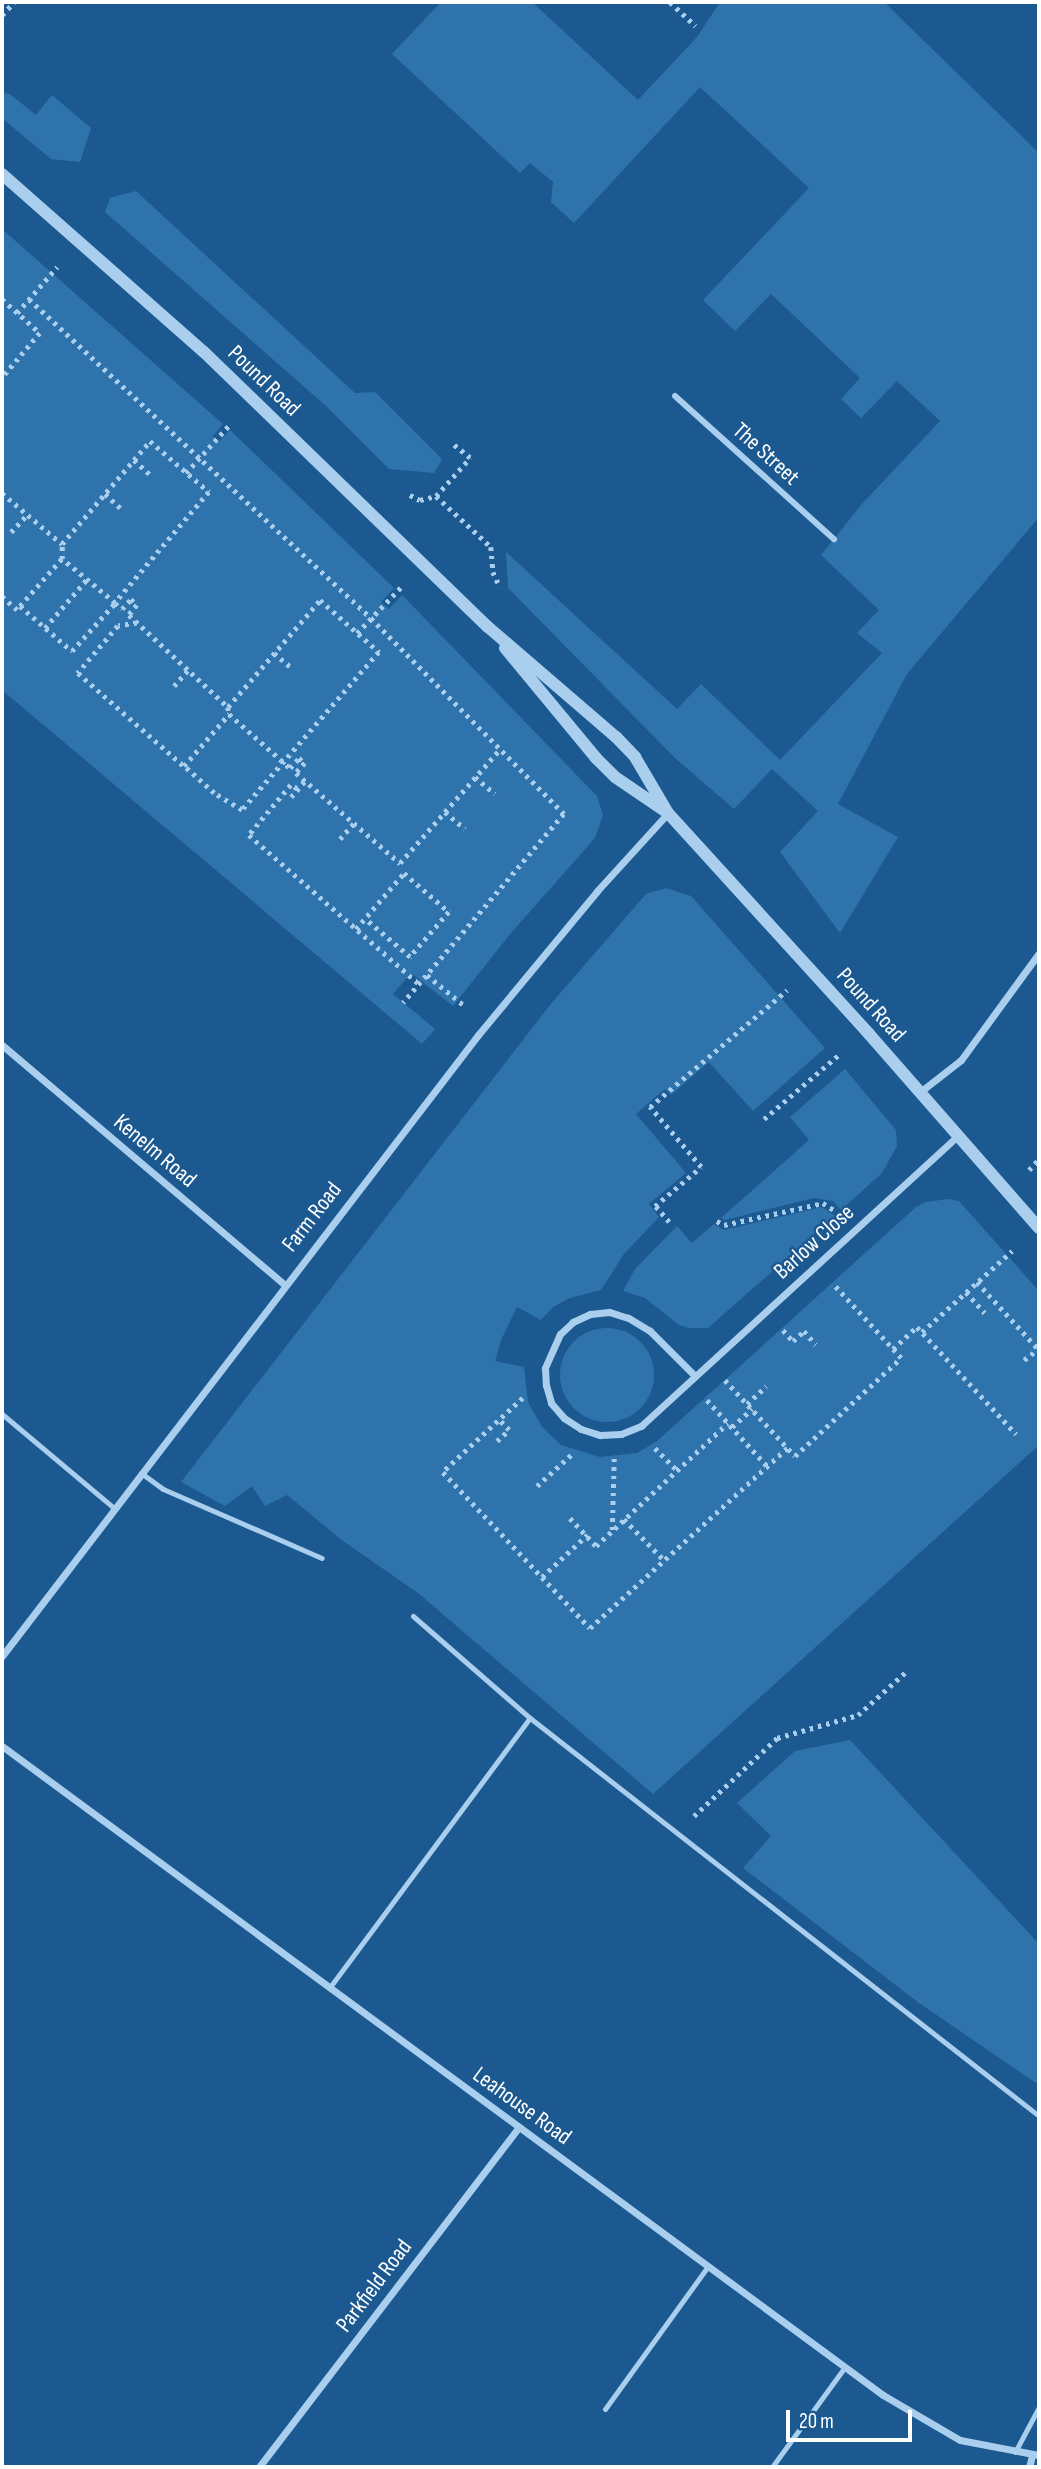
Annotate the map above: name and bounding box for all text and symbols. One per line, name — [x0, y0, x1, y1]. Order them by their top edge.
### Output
street label: Pound Road — [222, 340, 306, 422]
street label: The Street — [727, 417, 805, 491]
street label: Pound Road — [831, 962, 911, 1048]
street label: Kenelm Road — [108, 1108, 202, 1194]
street label: Farm Road — [276, 1177, 348, 1257]
street label: Barlow Close — [768, 1199, 860, 1285]
street label: Leahouse Road — [467, 2061, 577, 2151]
street label: Parkfield Road — [330, 2234, 418, 2338]
scale bar — [789, 2396, 915, 2440]
text: 20 m — [799, 2409, 834, 2434]

